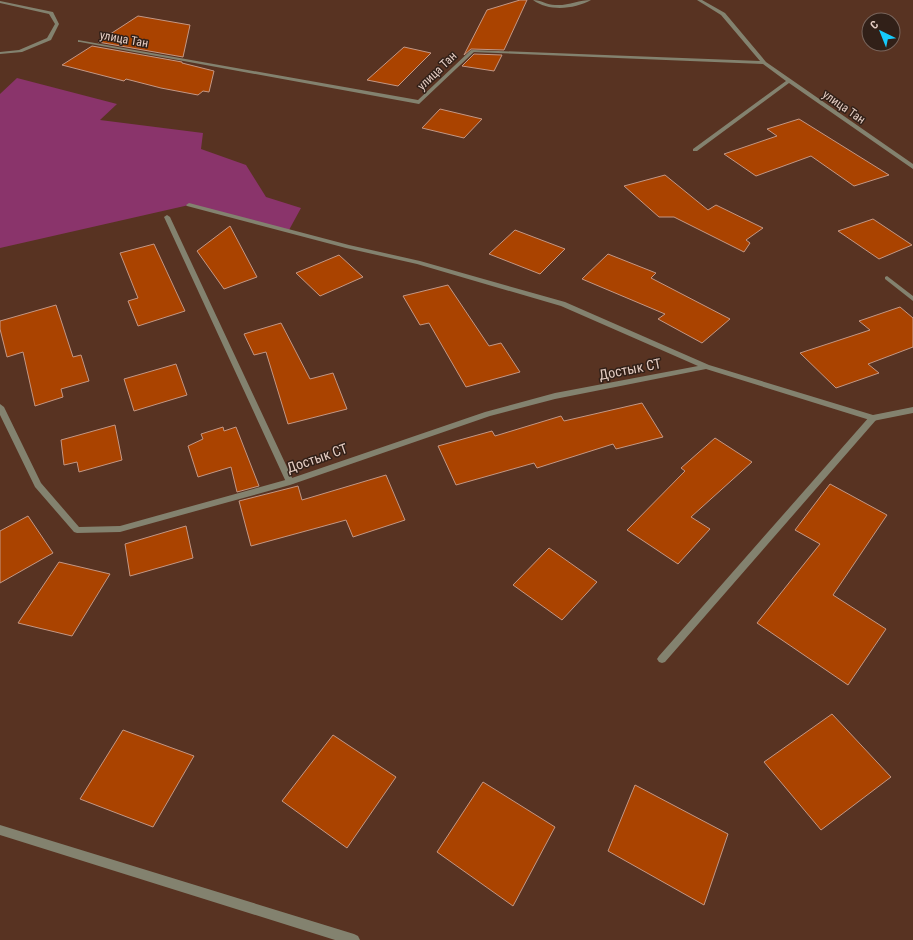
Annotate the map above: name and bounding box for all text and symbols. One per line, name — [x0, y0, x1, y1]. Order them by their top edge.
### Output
north arrow — [861, 12, 901, 52]
text: С — [868, 18, 881, 32]
street label: улица Тан — [99, 28, 149, 50]
street label: улица Тан — [415, 49, 459, 93]
street label: улица Тан — [820, 87, 868, 127]
street label: Достык СТ — [597, 355, 663, 383]
street label: Достык СТ — [285, 440, 349, 476]

